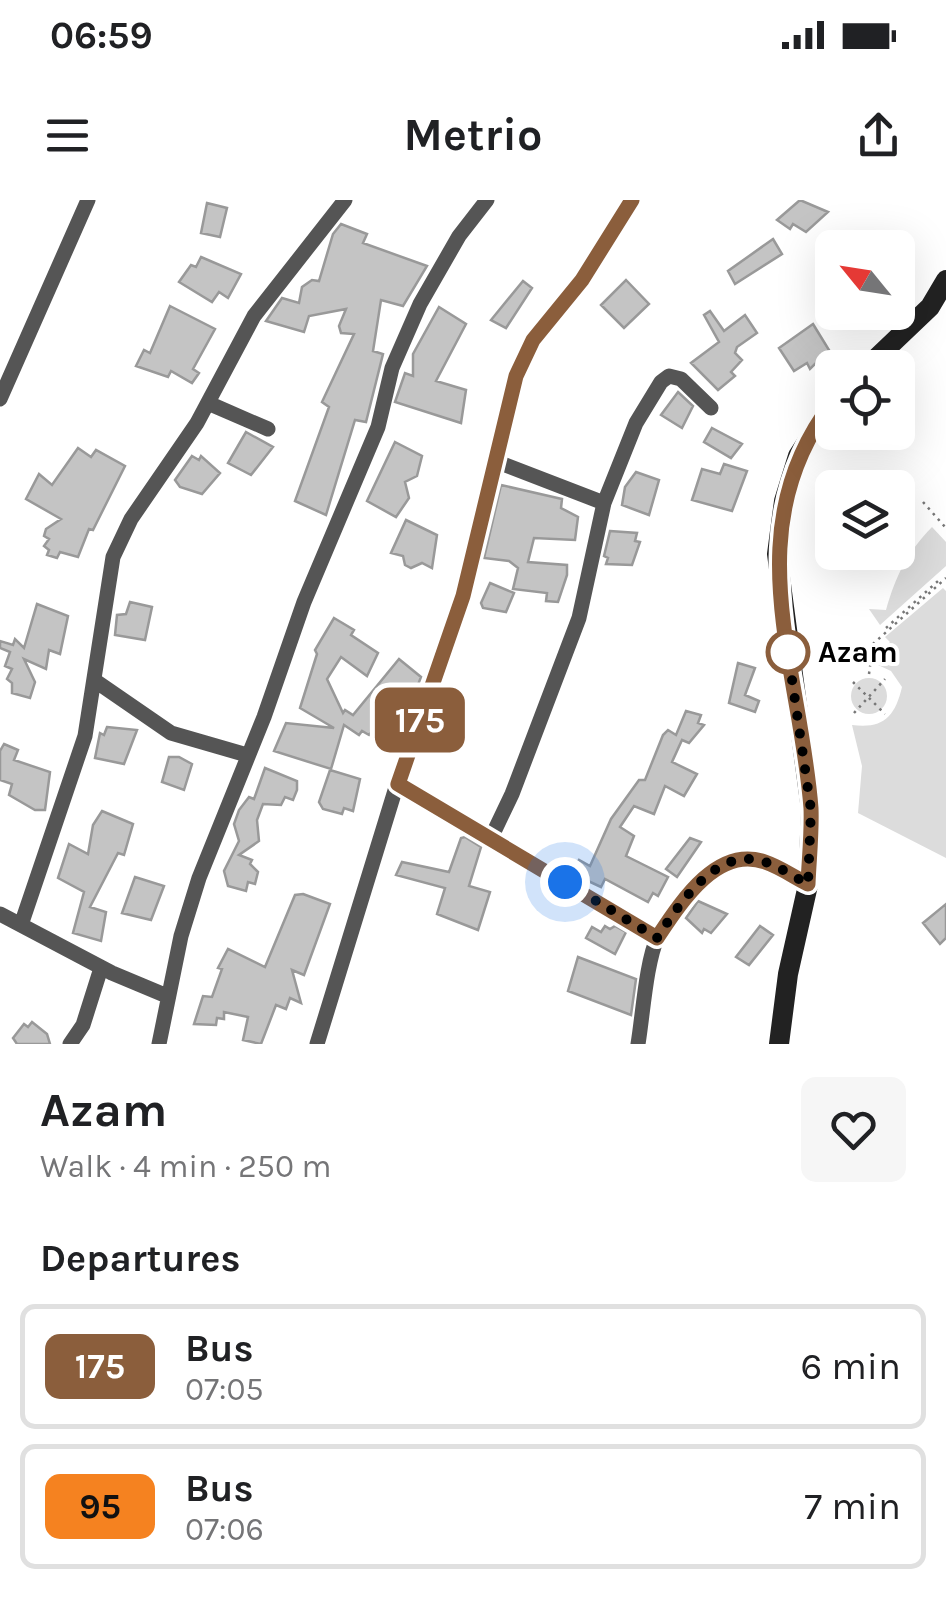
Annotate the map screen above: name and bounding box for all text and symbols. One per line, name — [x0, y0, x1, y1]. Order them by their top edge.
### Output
text: 06:59 — [50, 13, 153, 58]
icon: menu — [40, 108, 95, 163]
icon: share — [851, 108, 906, 163]
text: Metrio — [404, 109, 542, 161]
north arrow — [815, 230, 915, 330]
map controls — [815, 230, 915, 570]
button: locate — [815, 350, 915, 450]
button: layers — [815, 470, 915, 570]
marker: Azam — [767, 631, 809, 673]
place label: Azam — [818, 634, 898, 670]
line badge: 175 — [362, 688, 478, 752]
text: 175 — [395, 700, 445, 741]
your location — [540, 857, 590, 907]
button: heart — [801, 1077, 906, 1182]
text: Azam — [40, 1082, 167, 1138]
text: Walk · 4 min · 250 m — [40, 1148, 331, 1185]
text: Departures — [40, 1236, 240, 1281]
text: Bus — [185, 1326, 254, 1371]
text: 6 min — [800, 1344, 901, 1389]
text: 175 — [75, 1346, 125, 1387]
text: 07:05 — [185, 1371, 263, 1408]
text: Bus — [185, 1466, 254, 1511]
text: 7 min — [804, 1484, 901, 1529]
text: 95 — [79, 1486, 121, 1527]
text: 07:06 — [185, 1511, 264, 1548]

